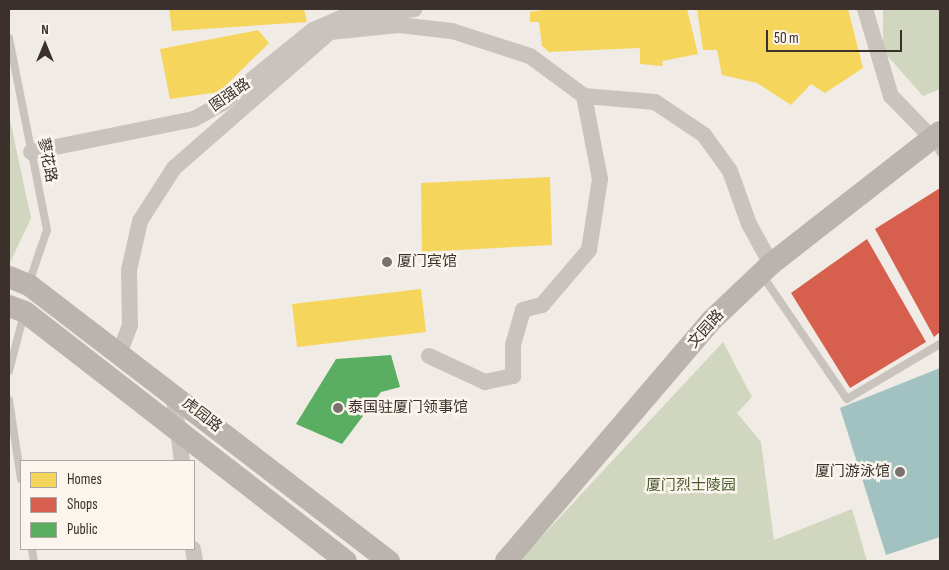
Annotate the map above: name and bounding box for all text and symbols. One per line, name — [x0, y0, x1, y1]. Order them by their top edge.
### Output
north arrow — [20, 20, 70, 70]
scale bar — [769, 20, 905, 52]
text: N — [41, 21, 49, 38]
text: 50 m — [774, 29, 799, 48]
street label: 图强路 — [206, 75, 254, 115]
street label: 蓼花路 — [34, 136, 60, 184]
place label: 厦门宾馆 — [397, 253, 457, 271]
marker: 厦门宾馆 — [381, 256, 393, 268]
street label: 文园路 — [684, 306, 728, 352]
street label: 虎园路 — [179, 394, 225, 436]
place label: 泰国驻厦门领事馆 — [348, 399, 468, 417]
marker: 泰国驻厦门领事馆 — [332, 402, 344, 414]
legend — [20, 460, 195, 550]
place label: 厦门游泳馆 — [815, 463, 890, 481]
marker: 厦门游泳馆 — [894, 466, 906, 478]
text: Homes — [67, 470, 102, 489]
park label: 厦门烈士陵园 — [646, 477, 736, 495]
text: Shops — [67, 495, 98, 514]
text: Public — [67, 520, 98, 539]

